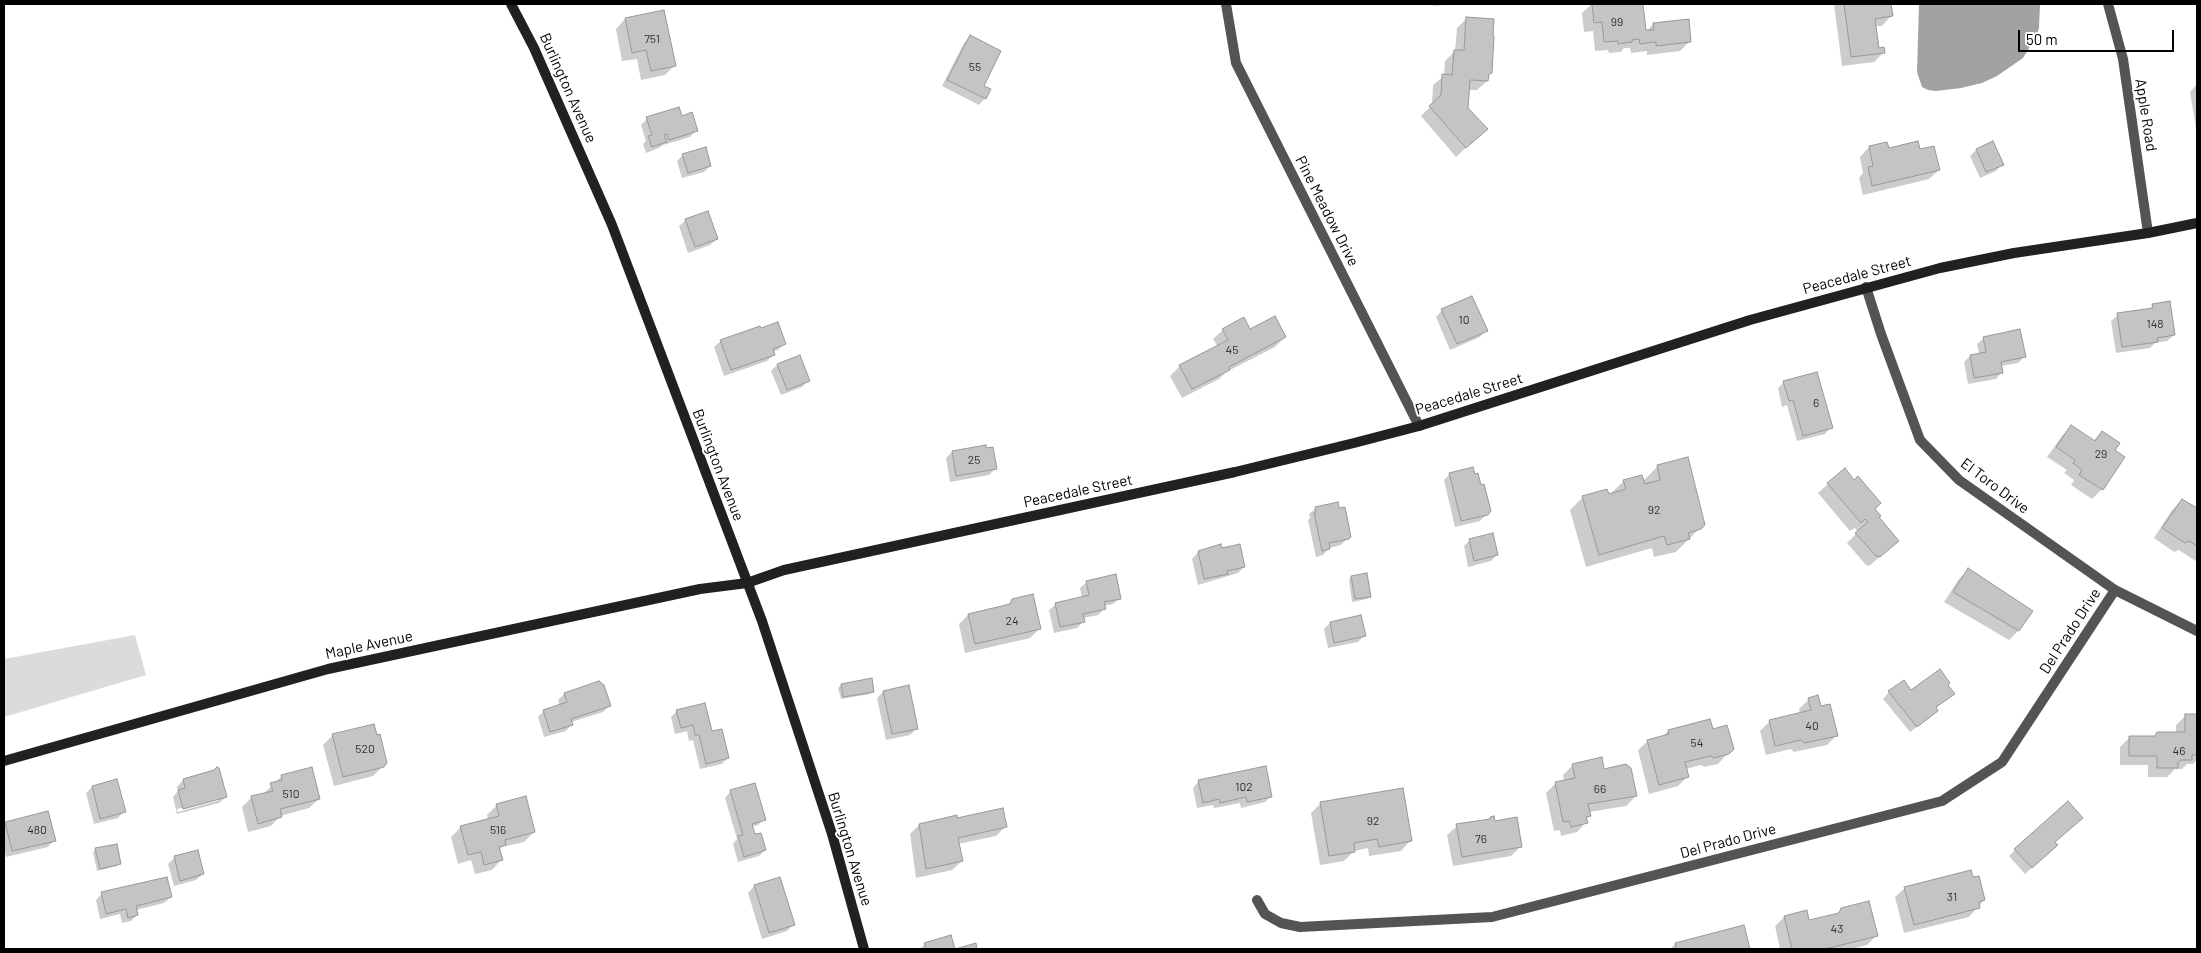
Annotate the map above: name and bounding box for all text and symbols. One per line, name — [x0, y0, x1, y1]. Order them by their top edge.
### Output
house number: 99 — [1611, 15, 1623, 29]
scale bar — [2021, 20, 2177, 52]
street label: Burlington Avenue — [536, 30, 600, 146]
text: 50 m — [2026, 30, 2058, 48]
house number: 751 — [644, 32, 660, 46]
house number: 55 — [969, 60, 981, 74]
street label: Apple Road — [2131, 77, 2161, 153]
street label: Pine Meadow Drive — [1291, 153, 1363, 269]
street label: Peacedale Street — [1801, 252, 1913, 298]
house number: 10 — [1459, 313, 1469, 327]
house number: 148 — [2146, 317, 2164, 331]
house number: 45 — [1226, 343, 1238, 357]
street label: Peacedale Street — [1413, 369, 1525, 419]
house number: 6 — [1813, 396, 1819, 410]
street label: Burlington Avenue — [688, 407, 748, 523]
house number: 29 — [2095, 447, 2107, 461]
house number: 25 — [968, 453, 980, 467]
street label: El Toro Drive — [1957, 454, 2033, 518]
street label: Peacedale Street — [1022, 471, 1134, 511]
house number: 92 — [1648, 503, 1660, 517]
street label: Del Prado Drive — [2036, 585, 2104, 677]
house number: 24 — [1005, 614, 1019, 628]
street label: Maple Avenue — [324, 627, 414, 663]
house number: 40 — [1805, 719, 1819, 733]
house number: 54 — [1691, 736, 1703, 750]
house number: 520 — [355, 742, 375, 756]
house number: 46 — [2173, 744, 2185, 758]
house number: 102 — [1235, 780, 1253, 794]
house number: 66 — [1594, 782, 1606, 796]
house number: 510 — [283, 787, 299, 801]
street label: Burlington Avenue — [824, 790, 876, 908]
house number: 92 — [1367, 814, 1379, 828]
street label: Del Prado Drive — [1678, 820, 1778, 862]
house number: 480 — [27, 823, 47, 837]
house number: 516 — [490, 823, 506, 837]
house number: 76 — [1475, 832, 1487, 846]
house number: 31 — [1947, 890, 1957, 904]
house number: 43 — [1831, 922, 1843, 936]

